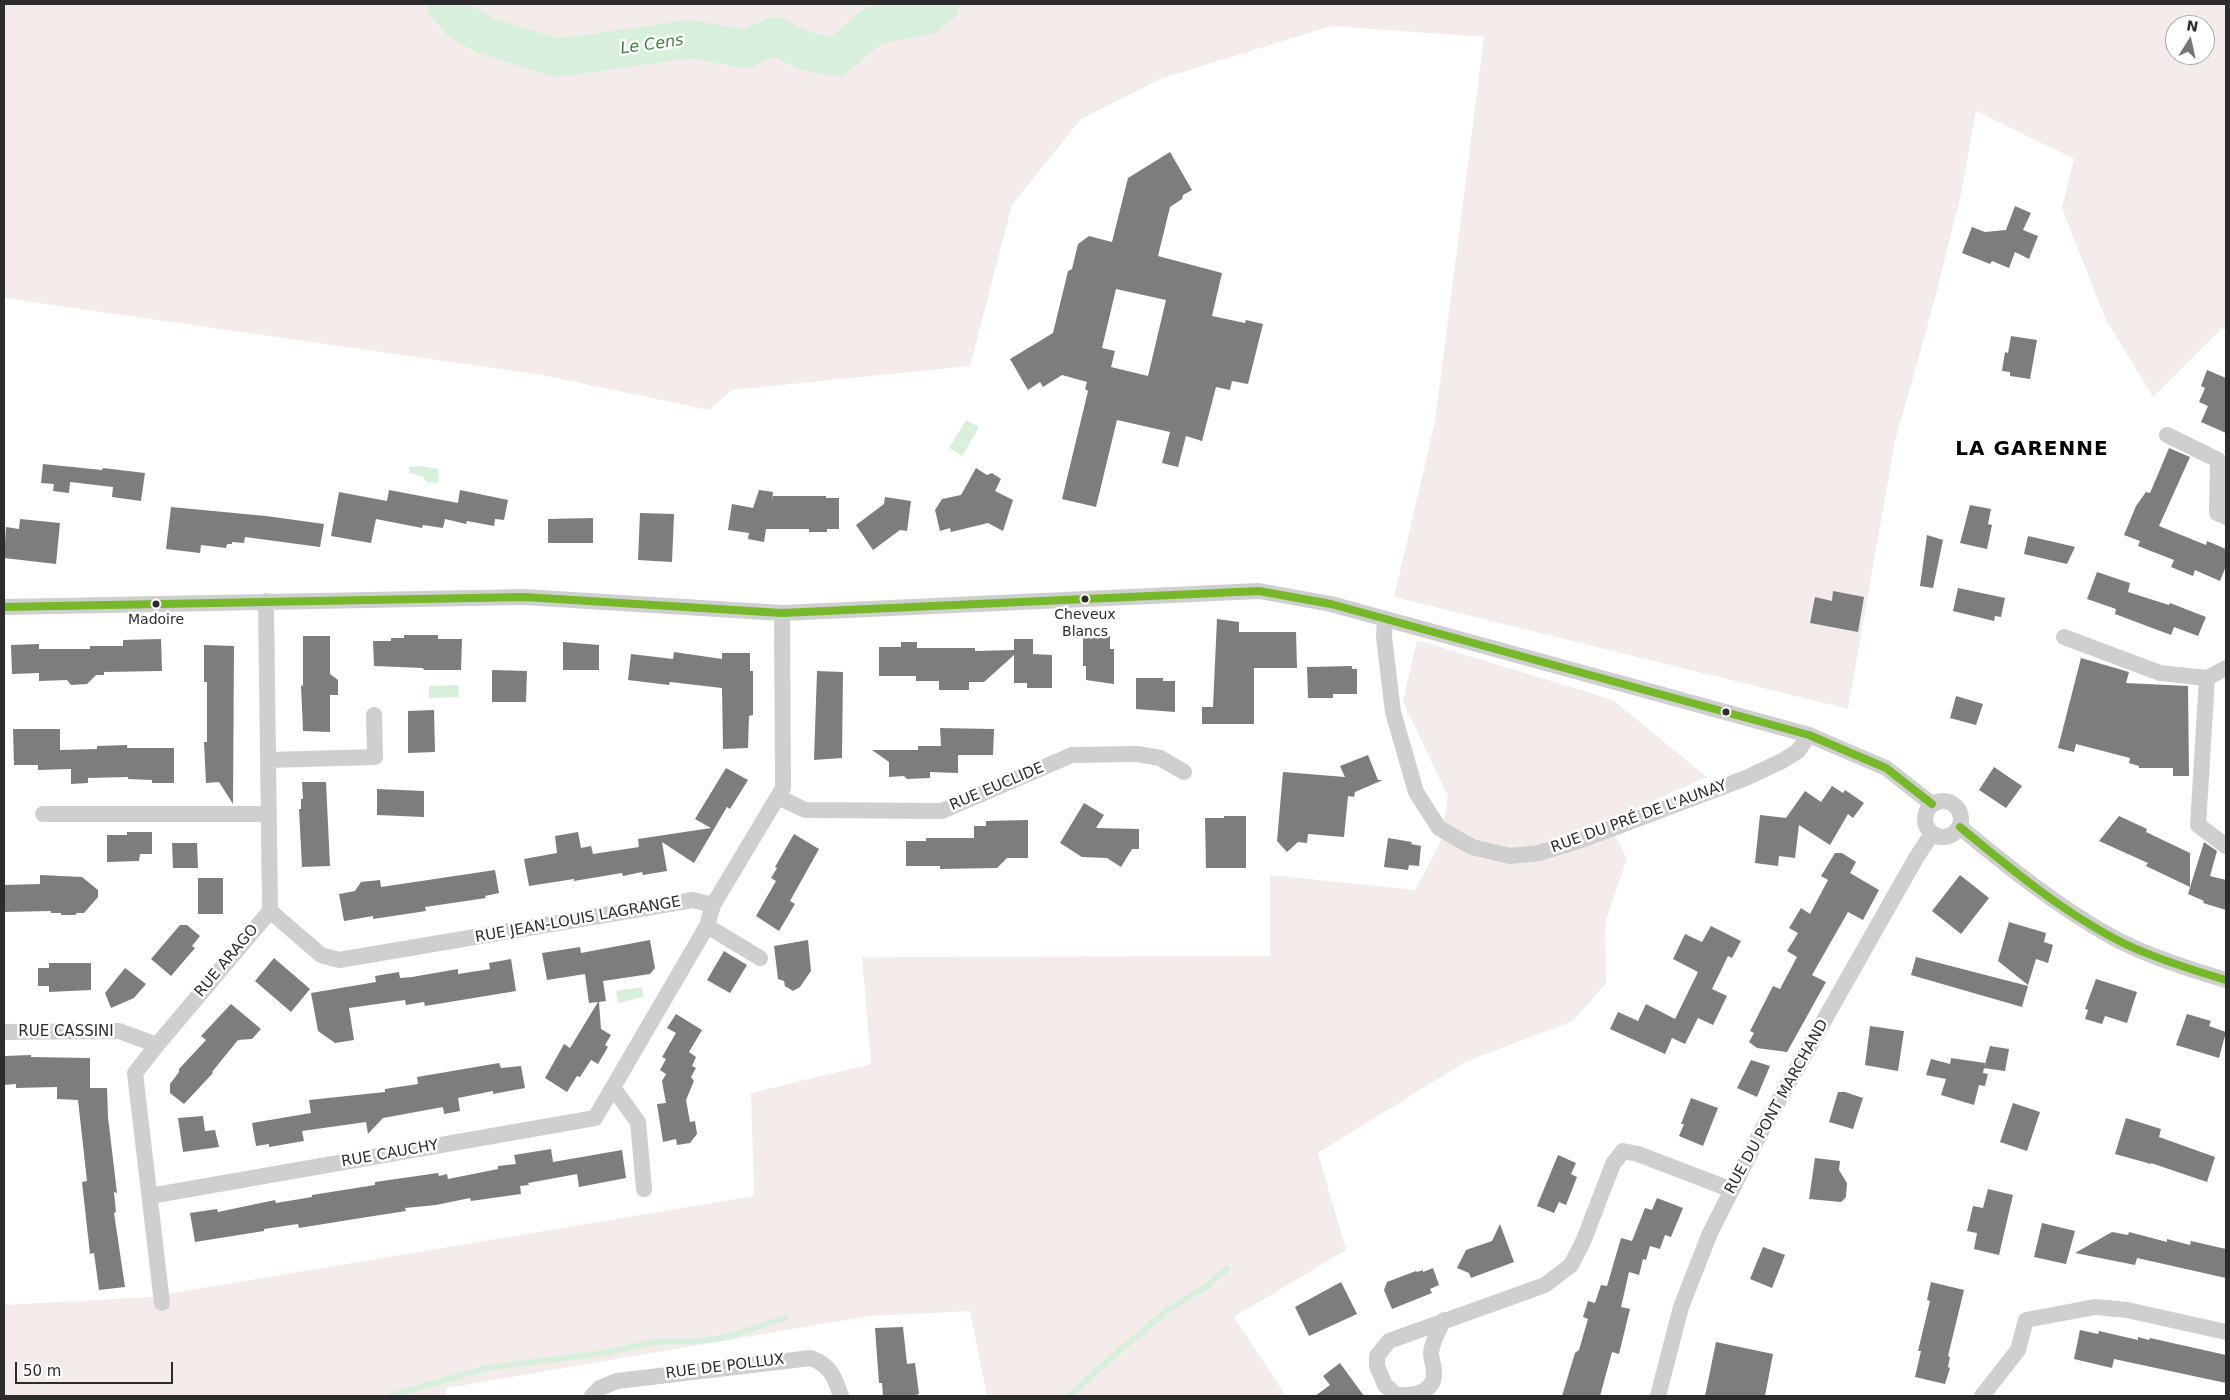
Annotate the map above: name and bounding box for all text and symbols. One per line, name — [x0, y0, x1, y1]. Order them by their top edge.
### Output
north arrow — [2165, 15, 2215, 65]
text: N — [2185, 17, 2200, 35]
water label: Le Cens — [619, 31, 685, 59]
district label: LA GARENNE — [1954, 438, 2110, 462]
marker: Cheveux Blancs — [1080, 594, 1090, 604]
marker: Madoire — [151, 599, 161, 609]
place label: Cheveux Blancs — [1054, 607, 1116, 640]
place label: Madoire — [128, 612, 184, 628]
unlabelled marker — [1721, 707, 1731, 717]
street label: RUE EUCLIDE — [947, 759, 1047, 815]
street label: RUE DU PRÉ DE L'AUNAY — [1549, 777, 1729, 857]
street label: RUE JEAN-LOUIS LAGRANGE — [474, 893, 682, 947]
street label: RUE ARAGO — [191, 921, 263, 1001]
street label: RUE DU PONT MARCHAND — [1721, 1017, 1833, 1197]
street label: RUE CASSINI — [18, 1023, 114, 1041]
street label: RUE CAUCHY — [340, 1137, 440, 1171]
street label: RUE DE POLLUX — [665, 1351, 785, 1383]
scale bar — [18, 1352, 175, 1384]
text: 50 m — [23, 1362, 61, 1380]

